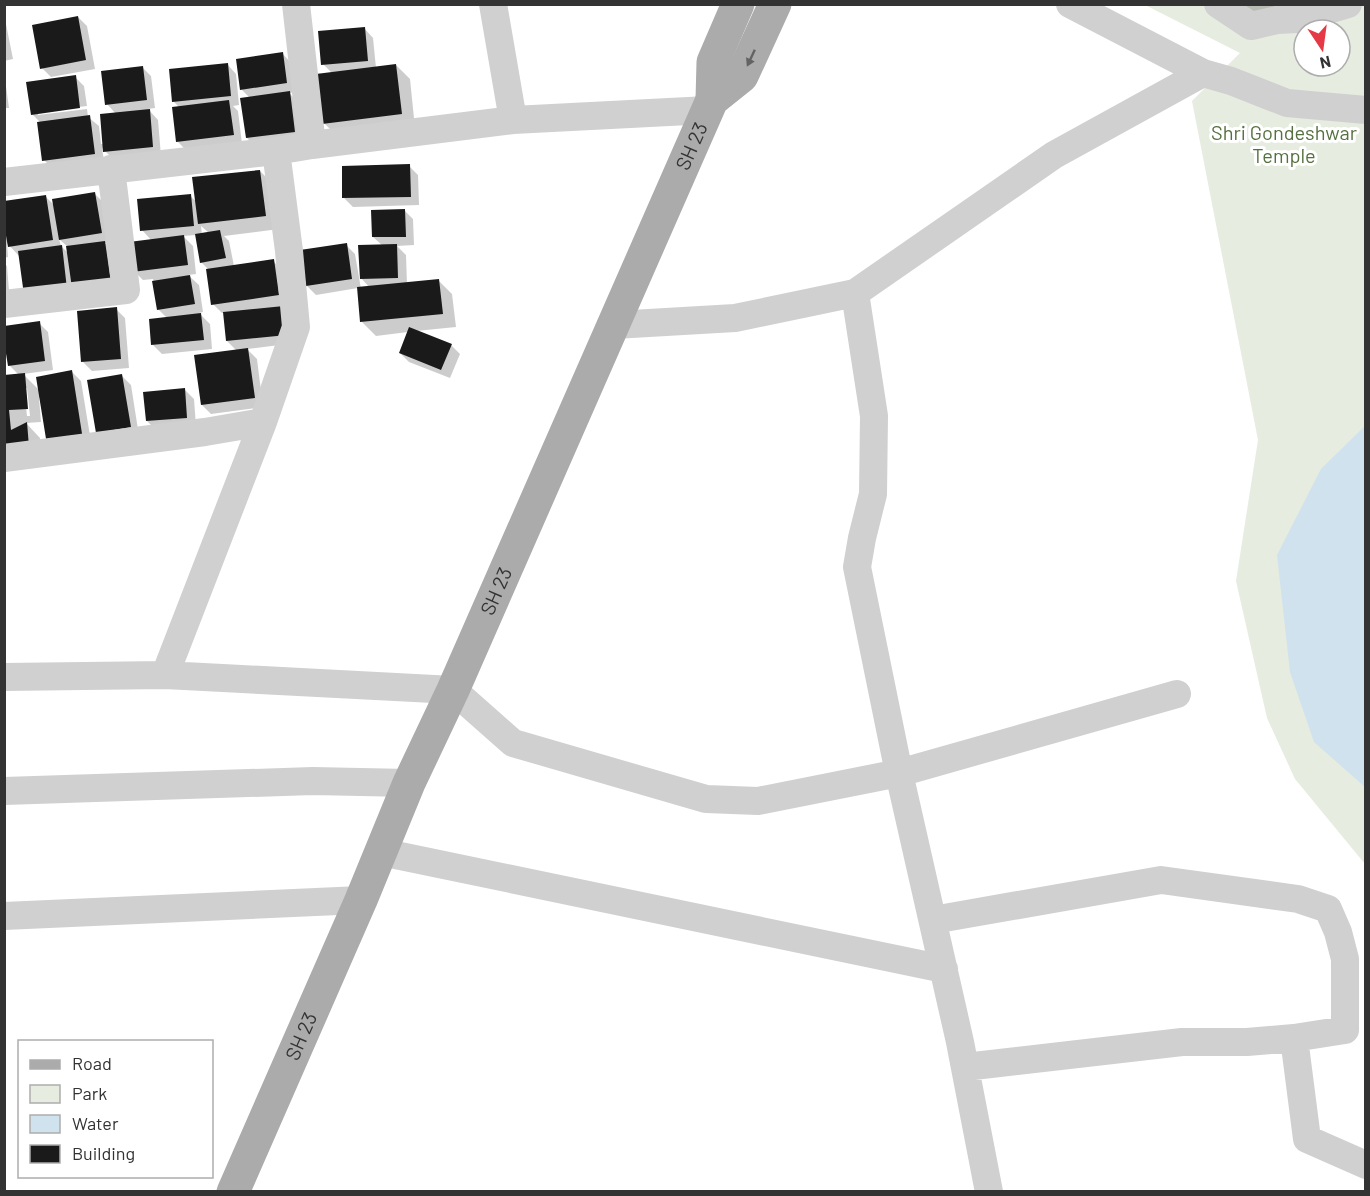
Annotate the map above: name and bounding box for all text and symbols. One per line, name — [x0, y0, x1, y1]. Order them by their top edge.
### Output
north arrow — [1292, 18, 1352, 78]
one-way arrow — [746, 49, 755, 66]
text: N — [1318, 53, 1333, 74]
street label: SH 23 — [670, 118, 712, 173]
park label: Shri Gondeshwar Temple — [1211, 120, 1357, 167]
street label: SH 23 — [474, 563, 516, 618]
street label: SH 23 — [279, 1008, 321, 1063]
legend — [18, 1040, 213, 1178]
text: Road — [72, 1052, 112, 1074]
text: Park — [72, 1082, 107, 1104]
text: Water — [72, 1112, 119, 1134]
text: Building — [72, 1142, 135, 1164]

